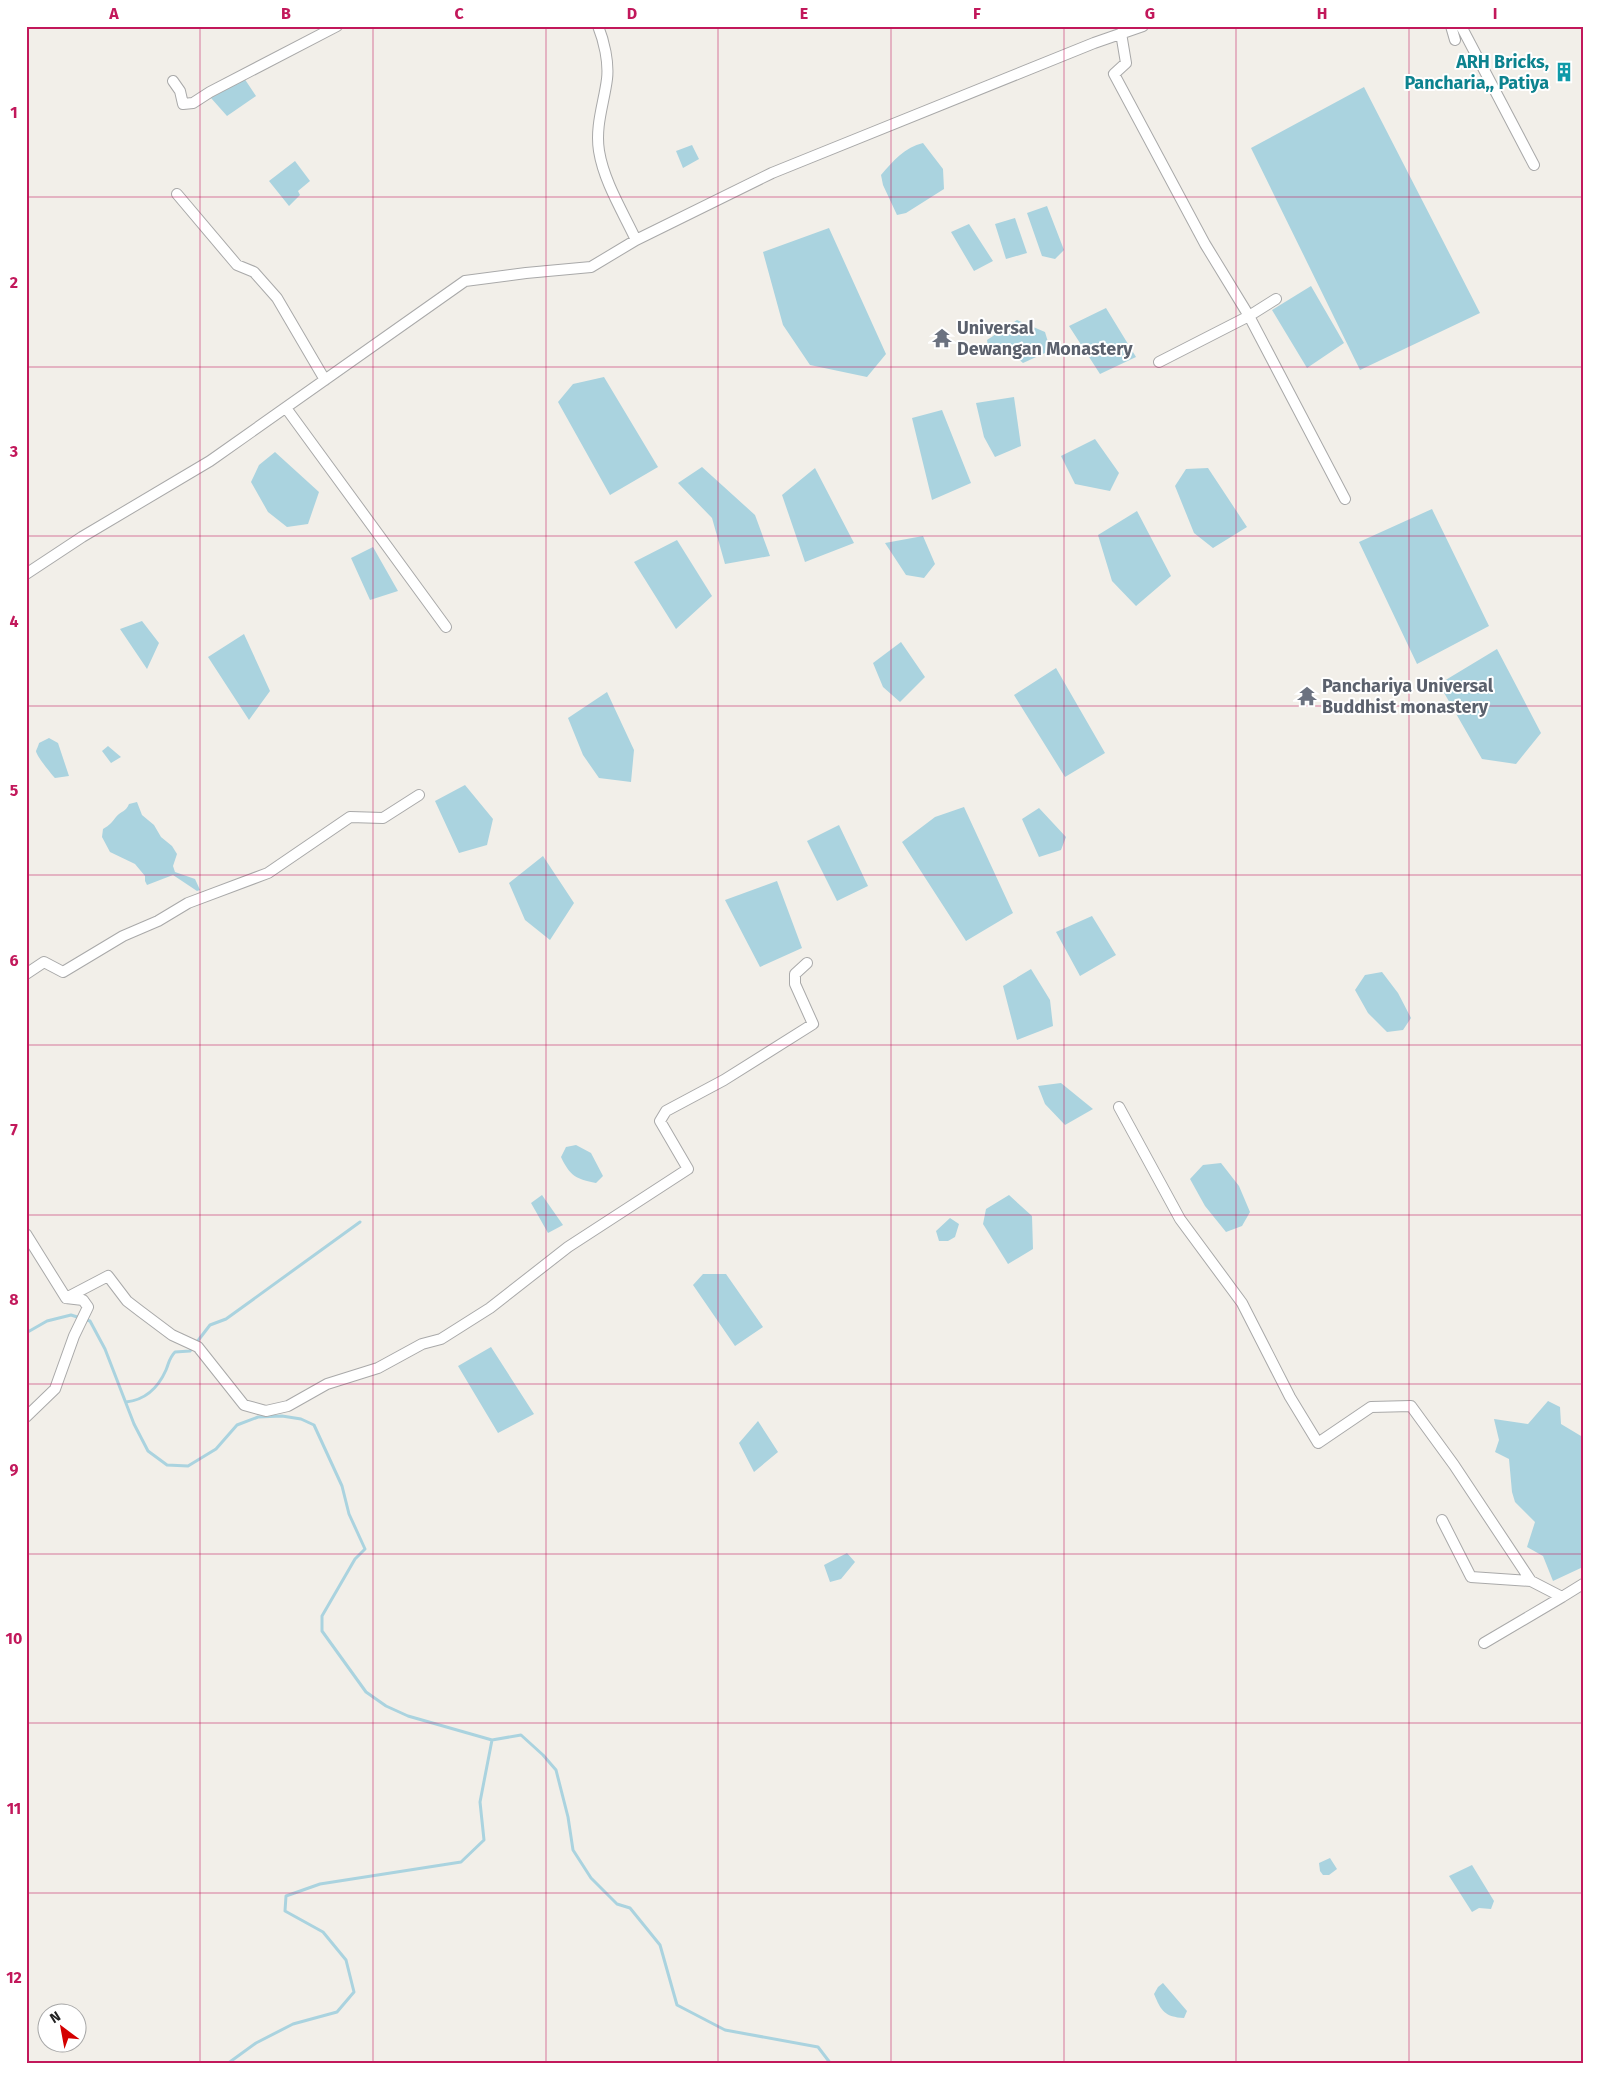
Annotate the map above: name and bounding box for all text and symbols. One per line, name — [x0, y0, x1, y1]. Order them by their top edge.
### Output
text: A — [108, 4, 119, 23]
text: B — [281, 4, 291, 23]
text: C — [454, 4, 464, 23]
text: D — [627, 4, 637, 23]
text: E — [800, 4, 808, 23]
text: F — [973, 4, 981, 23]
text: G — [1145, 4, 1155, 23]
text: H — [1317, 4, 1327, 23]
text: I — [1493, 4, 1497, 23]
place label: ARH Bricks, Pancharia,, Patiya — [1404, 51, 1549, 94]
building icon: ARH Bricks, Pancharia,, Patiya — [1553, 61, 1575, 83]
text: 1 — [10, 103, 18, 122]
text: 2 — [10, 273, 18, 292]
place label: Universal Dewangan Monastery — [957, 317, 1133, 360]
temple icon: Universal Dewangan Monastery — [931, 327, 953, 349]
text: 3 — [9, 442, 18, 461]
text: 4 — [9, 612, 19, 631]
place label: Panchariya Universal Buddhist monastery — [1322, 675, 1494, 718]
temple icon: Panchariya Universal Buddhist monastery — [1296, 685, 1318, 707]
text: 5 — [10, 781, 19, 800]
text: 6 — [9, 951, 19, 970]
text: 7 — [10, 1120, 18, 1139]
text: 8 — [9, 1290, 19, 1309]
text: 9 — [10, 1460, 19, 1479]
text: 10 — [6, 1629, 22, 1648]
text: 11 — [7, 1799, 21, 1818]
text: 12 — [6, 1968, 22, 1987]
north arrow — [38, 2002, 88, 2052]
text: N — [47, 2008, 64, 2027]

